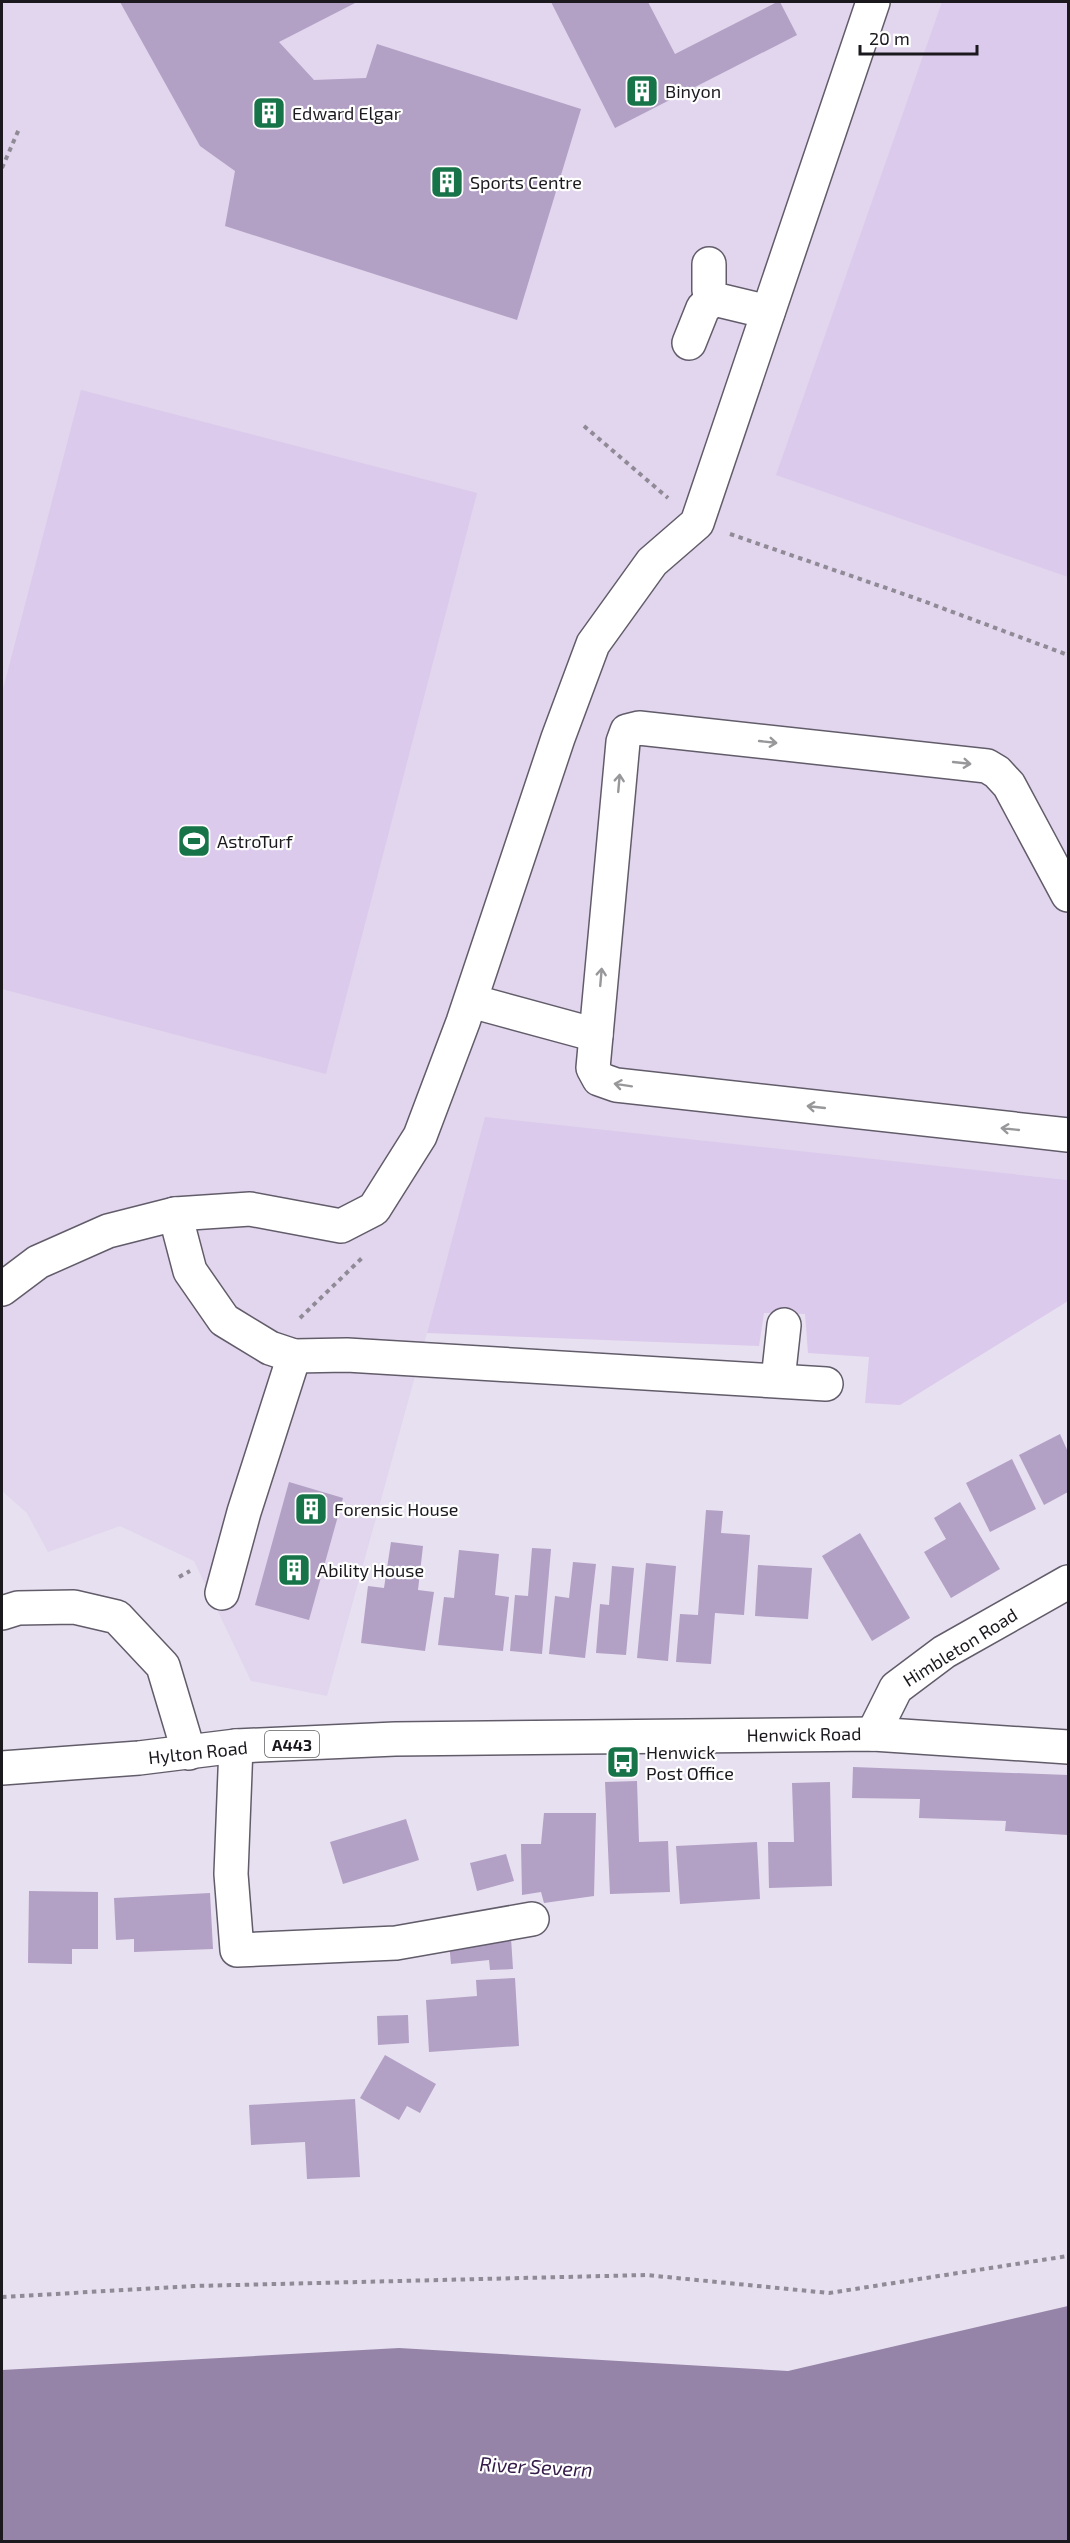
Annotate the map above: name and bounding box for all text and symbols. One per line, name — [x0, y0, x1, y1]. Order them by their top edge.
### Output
scale bar — [860, 18, 977, 56]
text: 20 m — [869, 27, 910, 49]
building icon: Binyon — [624, 73, 660, 109]
place label: Binyon — [665, 80, 721, 102]
building icon: Edward Elgar — [251, 95, 287, 131]
place label: Edward Elgar — [292, 102, 401, 124]
building icon: Sports Centre — [429, 164, 465, 200]
place label: Sports Centre — [470, 171, 582, 193]
one-way arrow — [758, 737, 778, 748]
one-way arrow — [952, 758, 972, 769]
one-way arrow — [614, 773, 625, 793]
sports icon: AstroTurf — [176, 823, 212, 859]
place label: AstroTurf — [217, 830, 294, 852]
one-way arrow — [596, 967, 607, 987]
one-way arrow — [613, 1080, 633, 1091]
one-way arrow — [807, 1102, 827, 1113]
one-way arrow — [1001, 1123, 1021, 1134]
building icon: Forensic House — [293, 1491, 329, 1527]
place label: Forensic House — [334, 1498, 459, 1520]
building icon: Ability House — [276, 1552, 312, 1588]
place label: Ability House — [317, 1559, 424, 1581]
street label: Himbleton Road — [899, 1603, 1021, 1691]
street label: Henwick Road — [746, 1722, 862, 1746]
road number: A443 — [265, 1731, 319, 1757]
street label: Hylton Road — [147, 1736, 249, 1768]
place label: Henwick Post Office — [646, 1741, 734, 1784]
bus stop icon: Henwick Post Office — [605, 1744, 641, 1780]
water label: River Severn — [479, 2451, 593, 2481]

